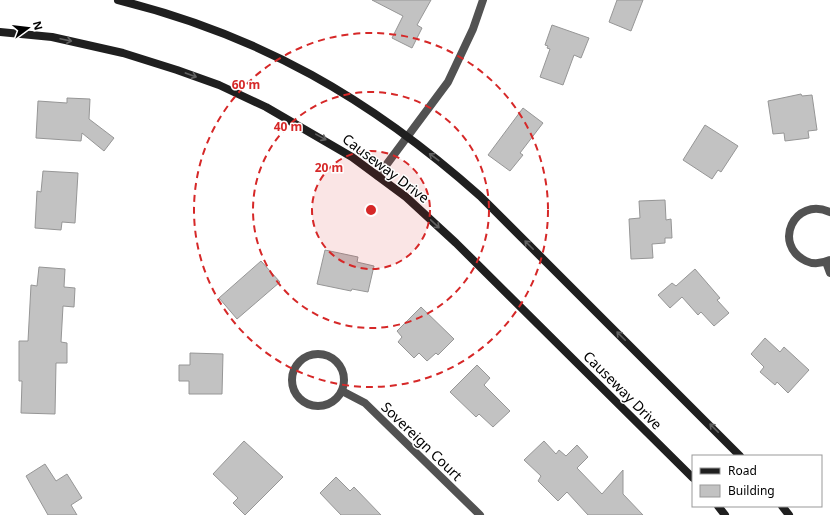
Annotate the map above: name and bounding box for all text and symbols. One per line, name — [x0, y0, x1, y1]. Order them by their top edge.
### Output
north arrow — [8, 8, 48, 48]
text: N — [30, 19, 47, 32]
one-way arrow — [60, 37, 73, 45]
one-way arrow — [185, 71, 197, 79]
text: 60 m — [232, 76, 260, 93]
text: 40 m — [274, 118, 302, 135]
street label: Causeway Drive — [339, 129, 433, 207]
one-way arrow — [315, 134, 327, 142]
one-way arrow — [428, 152, 439, 161]
text: 20 m — [315, 159, 343, 176]
centre of rings — [364, 203, 378, 217]
one-way arrow — [430, 219, 440, 228]
one-way arrow — [524, 240, 534, 250]
one-way arrow — [616, 331, 626, 341]
street label: Causeway Drive — [580, 347, 667, 434]
street label: Sovereign Court — [377, 397, 467, 485]
one-way arrow — [709, 423, 719, 432]
legend — [692, 455, 822, 507]
text: Road — [728, 462, 757, 479]
text: Building — [728, 482, 775, 499]

